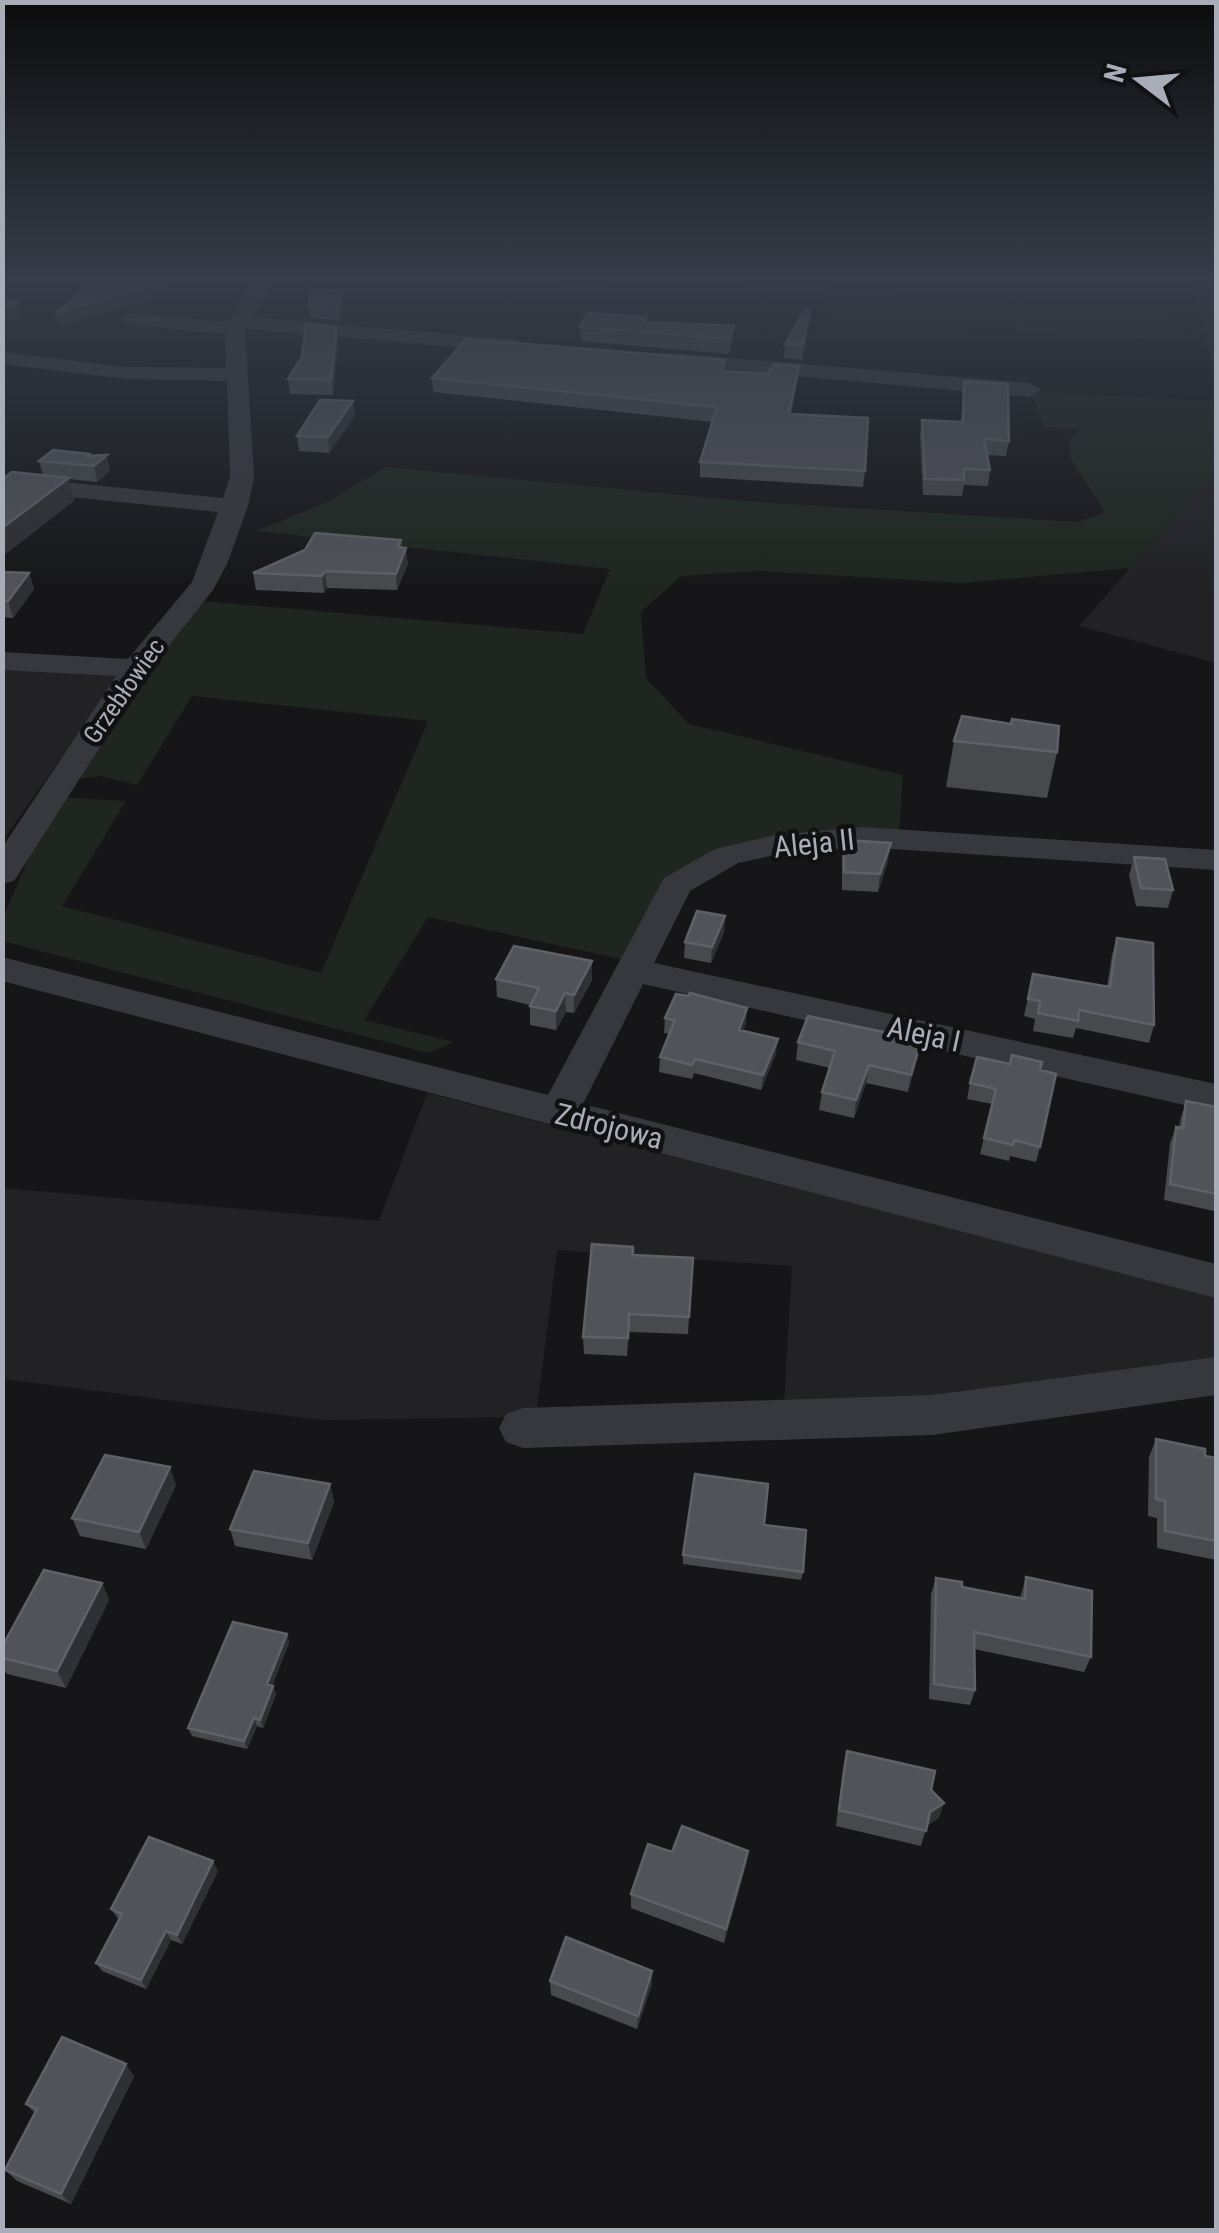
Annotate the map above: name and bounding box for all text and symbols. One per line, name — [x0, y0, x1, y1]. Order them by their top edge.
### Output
north arrow — [1089, 30, 1189, 130]
text: N — [1097, 60, 1134, 86]
street label: Grzebłowiec — [77, 633, 171, 749]
street label: Aleja II — [772, 821, 856, 865]
street label: Aleja I — [884, 1009, 964, 1059]
street label: Zdrojowa — [551, 1096, 667, 1156]

